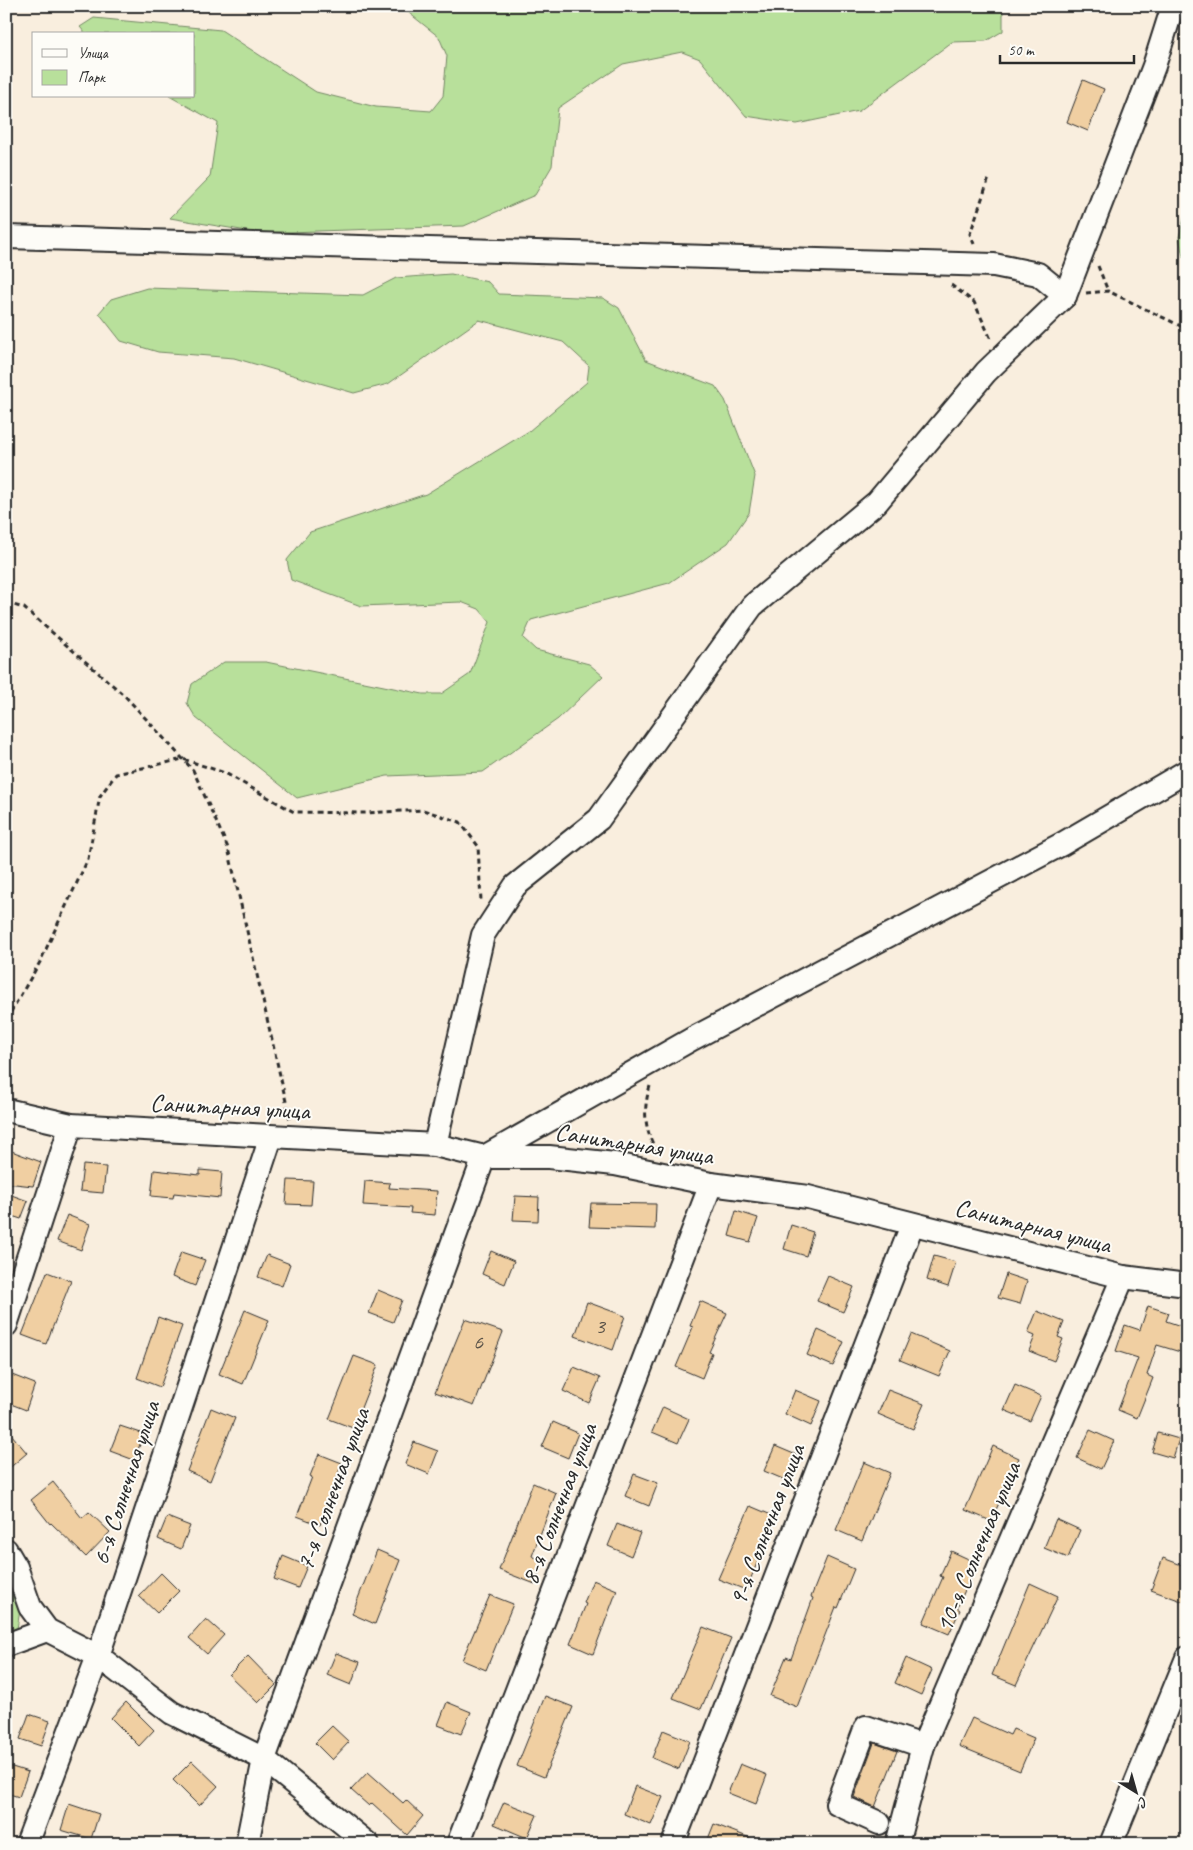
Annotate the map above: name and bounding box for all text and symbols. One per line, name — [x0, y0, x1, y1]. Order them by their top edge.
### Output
legend — [32, 32, 195, 98]
scale bar — [1000, 32, 1134, 64]
text: 50 m — [1008, 41, 1035, 60]
text: Улица — [78, 44, 109, 63]
text: Парк — [78, 68, 106, 87]
street label: Санитарная улица — [149, 1087, 313, 1127]
street label: Санитарная улица — [553, 1116, 717, 1173]
street label: Санитарная улица — [952, 1191, 1116, 1261]
house number: 3 — [595, 1312, 607, 1340]
house number: 6 — [473, 1328, 484, 1356]
street label: 6-я Солнечная улица — [84, 1395, 168, 1569]
street label: 7-я Солнечная улица — [289, 1402, 378, 1574]
street label: 8-я Солнечная улица — [514, 1417, 605, 1589]
street label: 9-я Солнечная улица — [722, 1438, 813, 1610]
street label: 10-я Солнечная улица — [928, 1455, 1029, 1637]
north arrow — [1110, 1768, 1160, 1818]
text: С — [1134, 1793, 1151, 1812]

